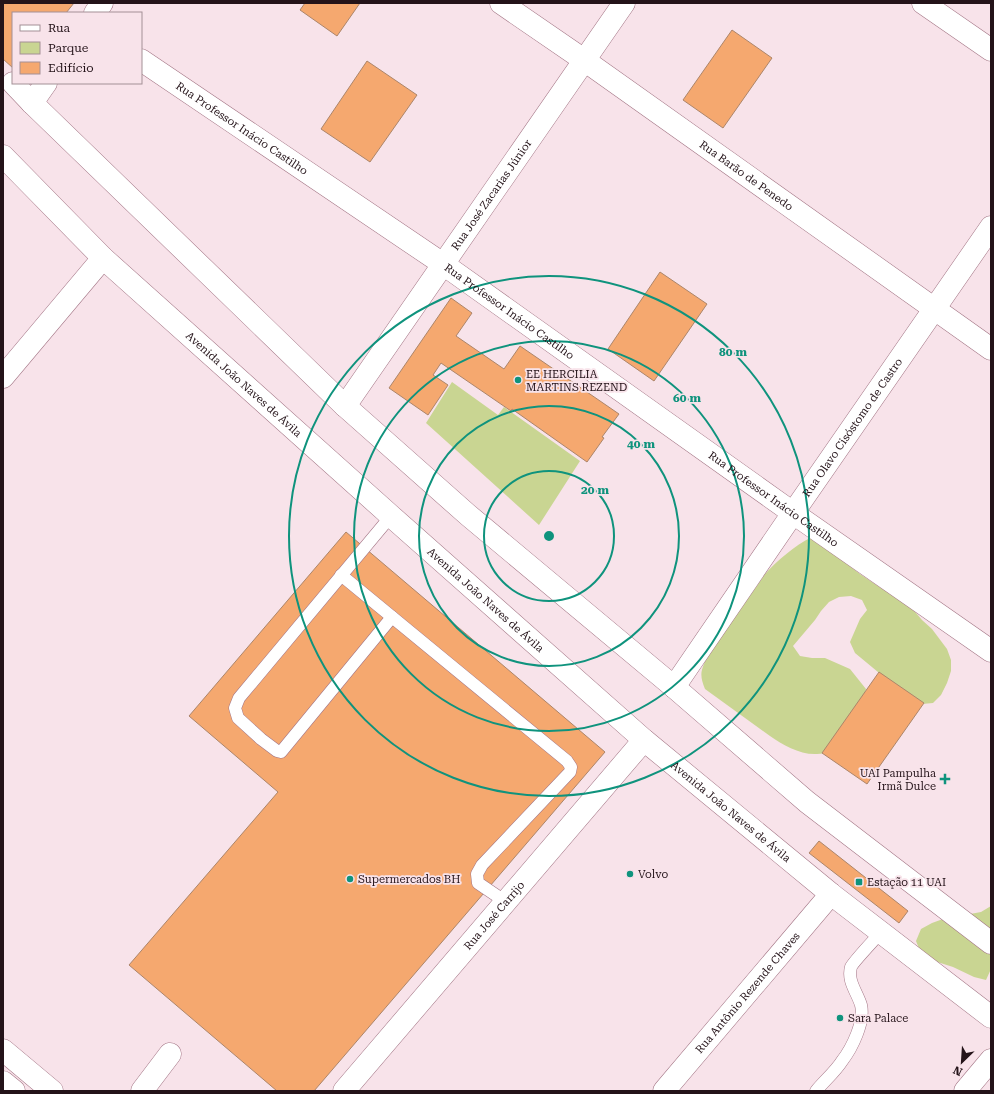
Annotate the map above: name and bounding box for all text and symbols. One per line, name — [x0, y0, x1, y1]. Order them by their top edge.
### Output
legend — [12, 12, 142, 84]
text: Rua — [48, 21, 71, 35]
text: Parque — [48, 41, 89, 55]
text: Edifício — [48, 61, 94, 75]
street label: Rua Professor Inácio Castilho — [174, 79, 311, 178]
street label: Rua José Zacarias Júnior — [448, 136, 534, 253]
street label: Rua Barão de Penedo — [697, 138, 796, 213]
street label: Rua Professor Inácio Castilho — [442, 261, 577, 362]
street label: Avenida João Naves de Ávila — [183, 329, 305, 440]
text: 80 m — [719, 345, 747, 359]
street label: Rua Olavo Cisóstomo de Castro — [800, 355, 905, 499]
place label: EE HERCILIA MARTINS REZEND — [526, 368, 627, 394]
marker: EE HERCILIA MARTINS REZEND — [513, 375, 523, 385]
text: 60 m — [673, 391, 701, 405]
text: 40 m — [627, 437, 655, 451]
street label: Rua Professor Inácio Castilho — [706, 448, 841, 549]
text: 20 m — [581, 483, 609, 497]
centre of rings — [542, 529, 556, 543]
street label: Avenida João Naves de Ávila — [425, 545, 547, 655]
street label: Avenida João Naves de Ávila — [668, 758, 793, 865]
place label: UAI Pampulha Irmã Dulce — [860, 767, 936, 793]
marker: UAI Pampulha Irmã Dulce — [939, 773, 951, 785]
place label: Volvo — [638, 868, 668, 881]
marker: Volvo — [625, 869, 635, 879]
place label: Supermercados BH — [358, 873, 460, 886]
marker: Supermercados BH — [345, 874, 355, 884]
place label: Estação 11 UAI — [867, 876, 946, 889]
marker: Estação 11 UAI — [854, 877, 864, 887]
street label: Rua José Carrijo — [461, 878, 527, 952]
street label: Rua Antônio Rezende Chaves — [692, 929, 802, 1056]
place label: Sara Palace — [848, 1012, 908, 1025]
marker: Sara Palace — [835, 1013, 845, 1023]
north arrow — [942, 1042, 982, 1082]
text: N — [951, 1063, 965, 1078]

